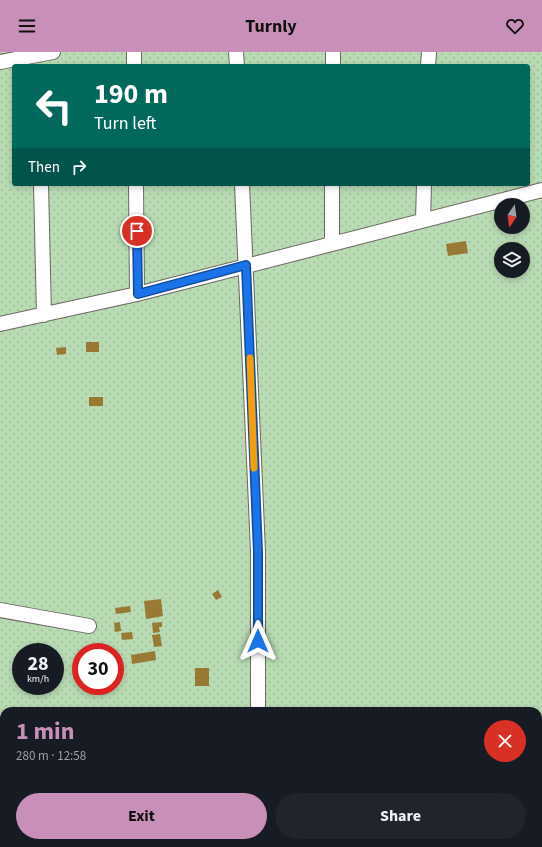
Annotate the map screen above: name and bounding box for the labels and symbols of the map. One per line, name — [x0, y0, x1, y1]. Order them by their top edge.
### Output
north arrow — [494, 198, 530, 234]
pin — [120, 214, 154, 248]
position arrow — [237, 620, 279, 662]
speed limit sign: 30 — [72, 643, 124, 695]

